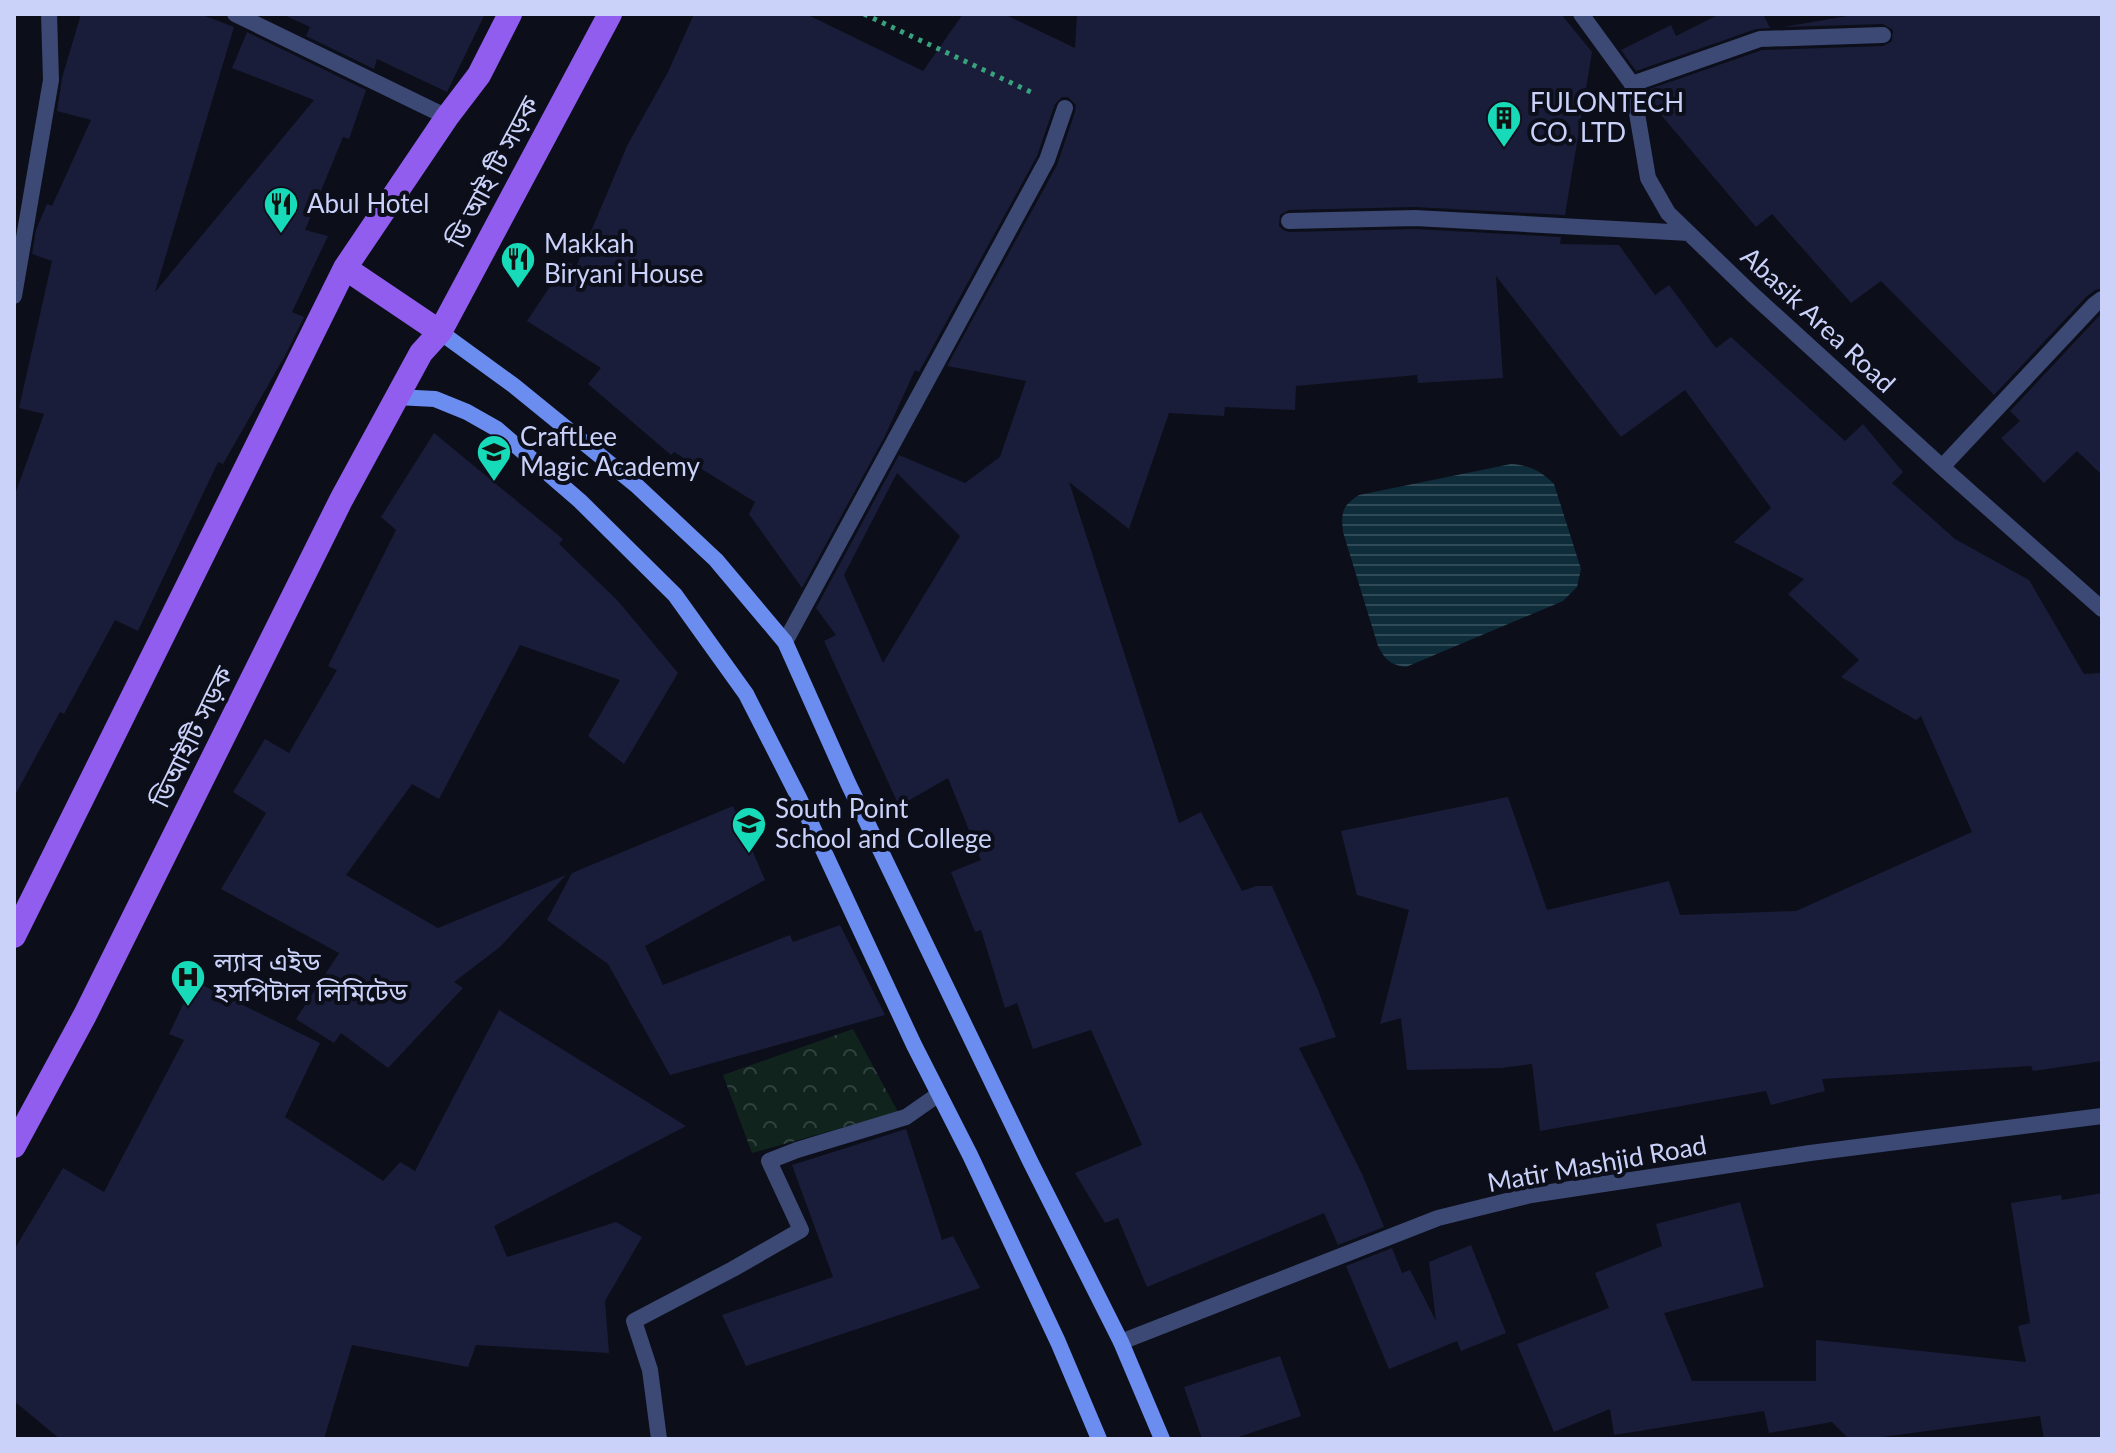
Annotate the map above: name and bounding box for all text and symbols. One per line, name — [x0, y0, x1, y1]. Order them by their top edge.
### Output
place label: FULONTECH CO. LTD — [1530, 86, 1684, 148]
street label: ডি আই টি সড়ক — [438, 90, 546, 253]
building icon: FULONTECH CO. LTD — [1485, 99, 1523, 149]
restaurant icon: Abul Hotel — [262, 185, 300, 235]
place label: Abul Hotel — [307, 187, 429, 219]
place label: Makkah Biryani House — [544, 227, 703, 289]
restaurant icon: Makkah Biryani House — [499, 240, 537, 290]
street label: Abasik Area Road — [1735, 240, 1902, 399]
place label: CraftLee Magic Academy — [520, 420, 701, 482]
school or university icon: CraftLee Magic Academy — [475, 433, 513, 483]
street label: ডিআইটি সড়ক — [143, 660, 239, 813]
place label: South Point School and College — [775, 792, 992, 854]
school or university icon: South Point School and College — [730, 805, 768, 855]
place label: ল্যাব এইড হসপিটাল লিমিটেড — [213, 945, 408, 1007]
hospital icon: ল্যাব এইড হসপিটাল লিমিটেড — [169, 958, 207, 1008]
street label: Matir Mashjid Road — [1485, 1128, 1709, 1198]

